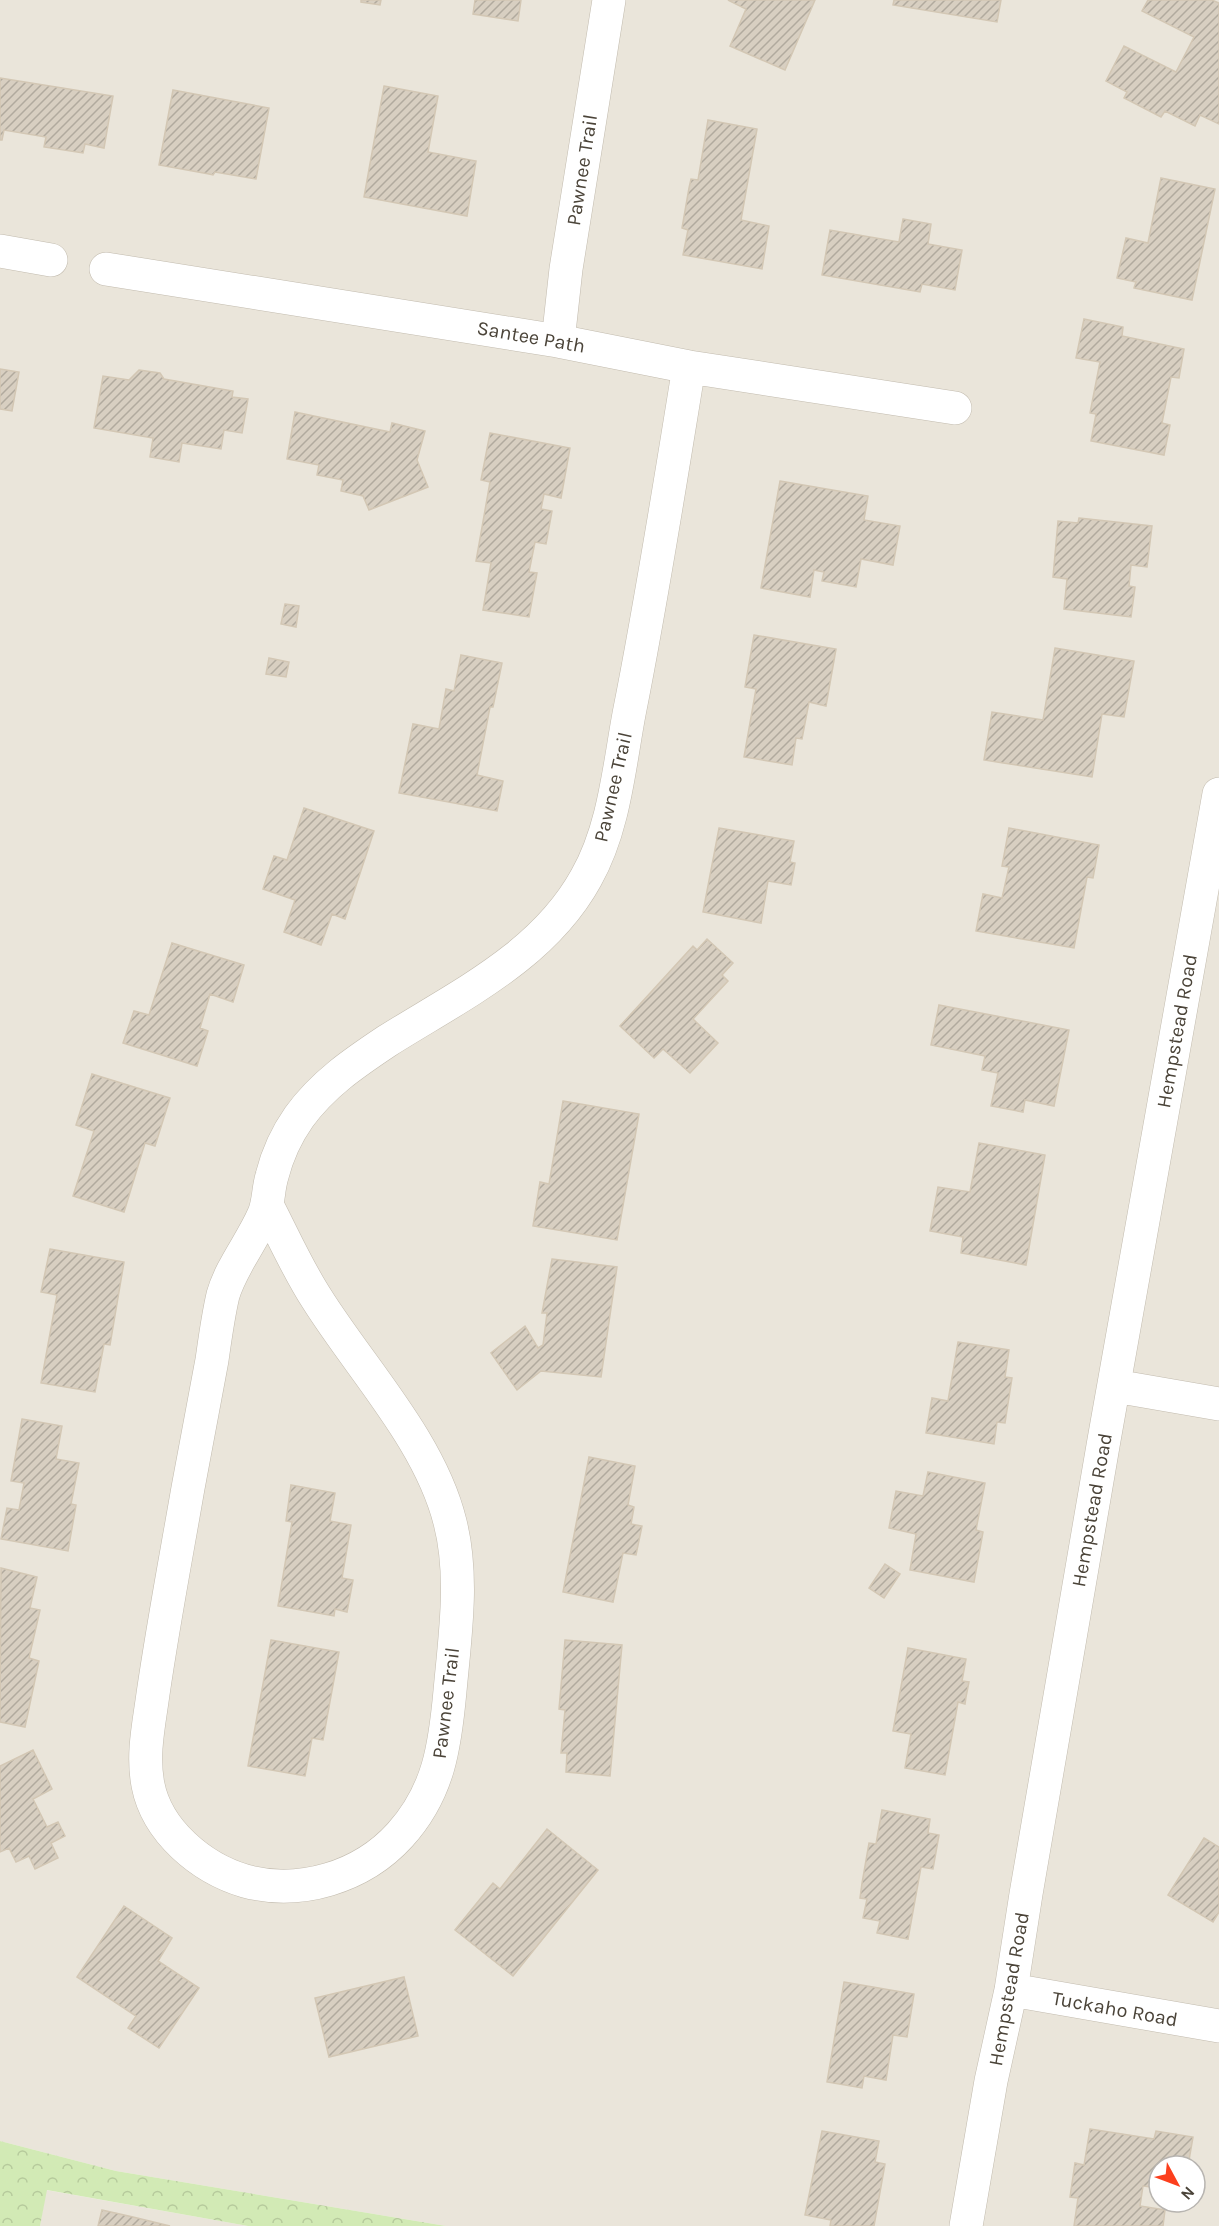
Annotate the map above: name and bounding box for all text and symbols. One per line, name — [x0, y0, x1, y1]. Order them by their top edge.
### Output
street label: Pawnee Trail — [562, 113, 602, 227]
street label: Santee Path — [475, 316, 587, 358]
street label: Pawnee Trail — [589, 730, 637, 844]
street label: Hempstead Road — [1152, 952, 1202, 1110]
street label: Hempstead Road — [1067, 1431, 1117, 1589]
street label: Pawnee Trail — [428, 1646, 464, 1760]
street label: Hempstead Road — [984, 1910, 1034, 2068]
street label: Tuckaho Road — [1050, 1987, 1180, 2031]
north arrow — [1147, 2154, 1207, 2214]
text: N — [1177, 2183, 1199, 2204]

